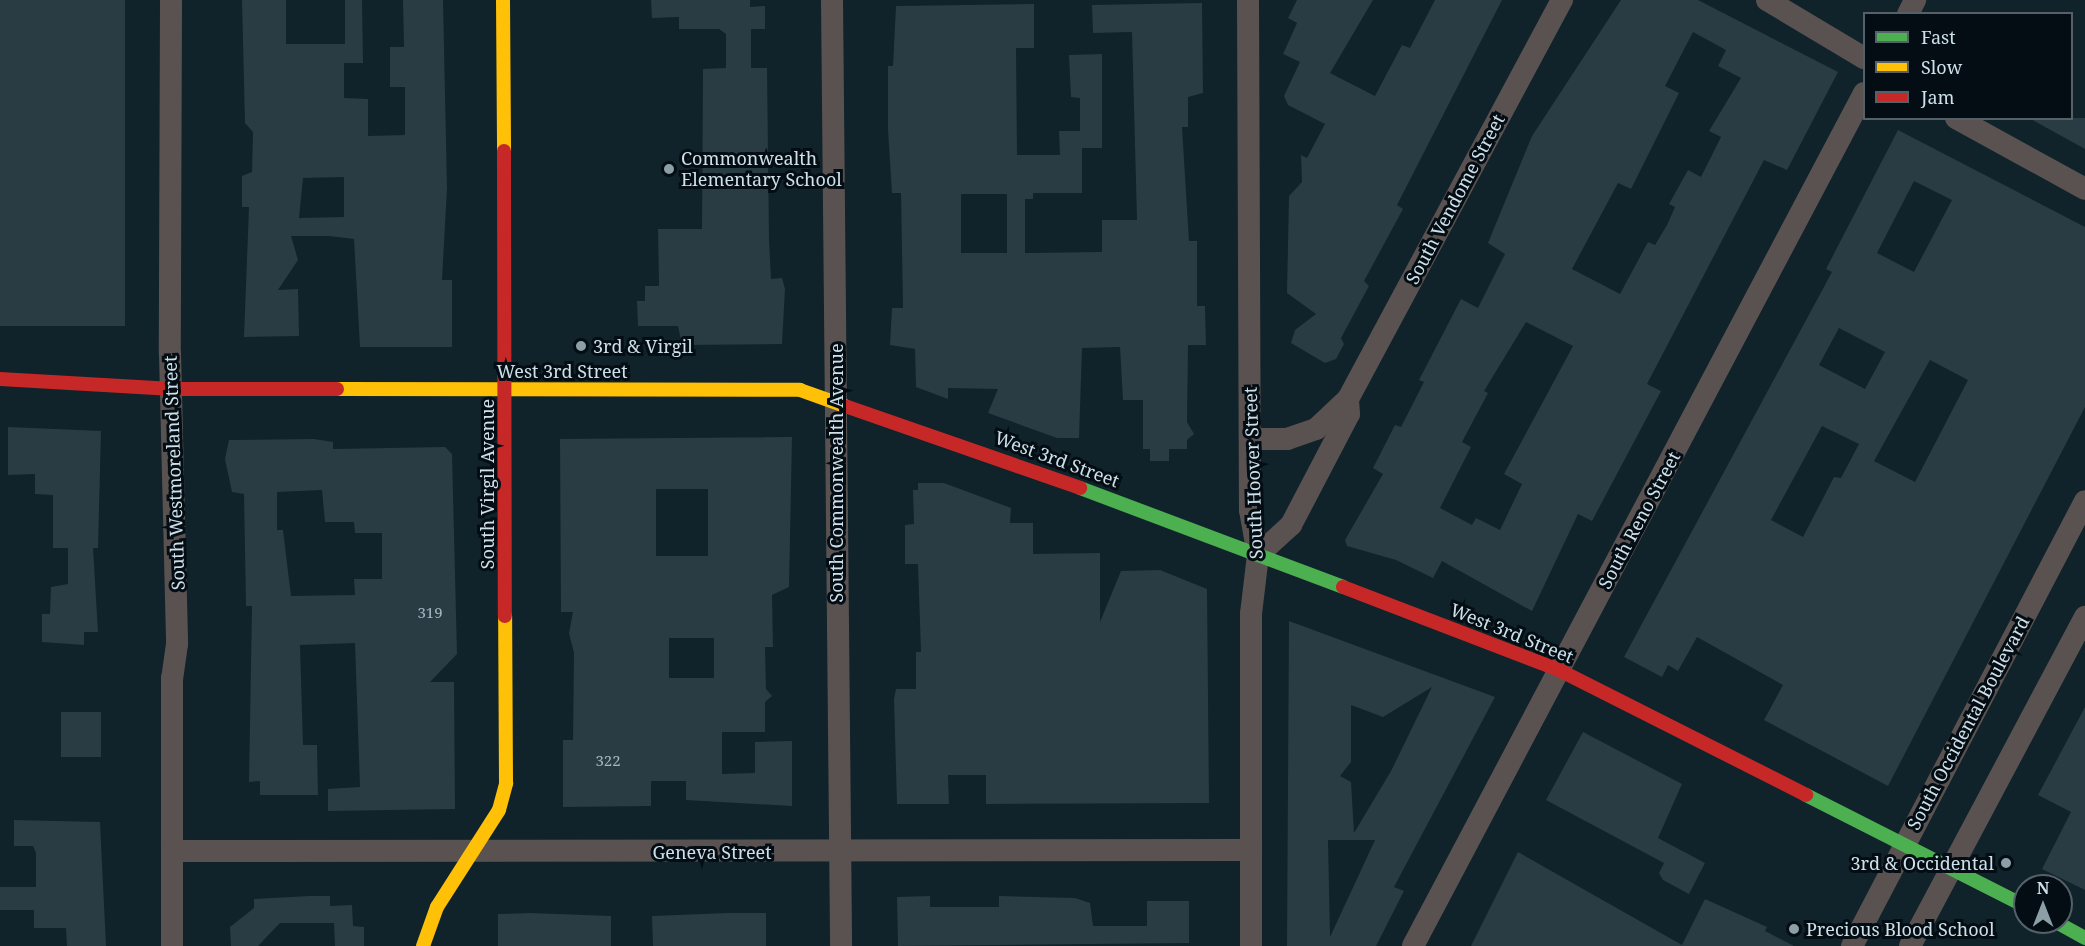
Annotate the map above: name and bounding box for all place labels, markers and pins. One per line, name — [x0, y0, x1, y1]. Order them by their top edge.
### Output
place label: Commonwealth Elementary School — [681, 148, 842, 190]
marker: Commonwealth Elementary School — [662, 162, 676, 176]
place label: 3rd & Virgil — [593, 335, 693, 357]
marker: 3rd & Virgil — [574, 339, 588, 353]
place label: 3rd & Occidental — [1851, 852, 1994, 874]
marker: 3rd & Occidental — [1999, 856, 2013, 870]
place label: Precious Blood School — [1806, 918, 1994, 940]
marker: Precious Blood School — [1787, 922, 1801, 936]

